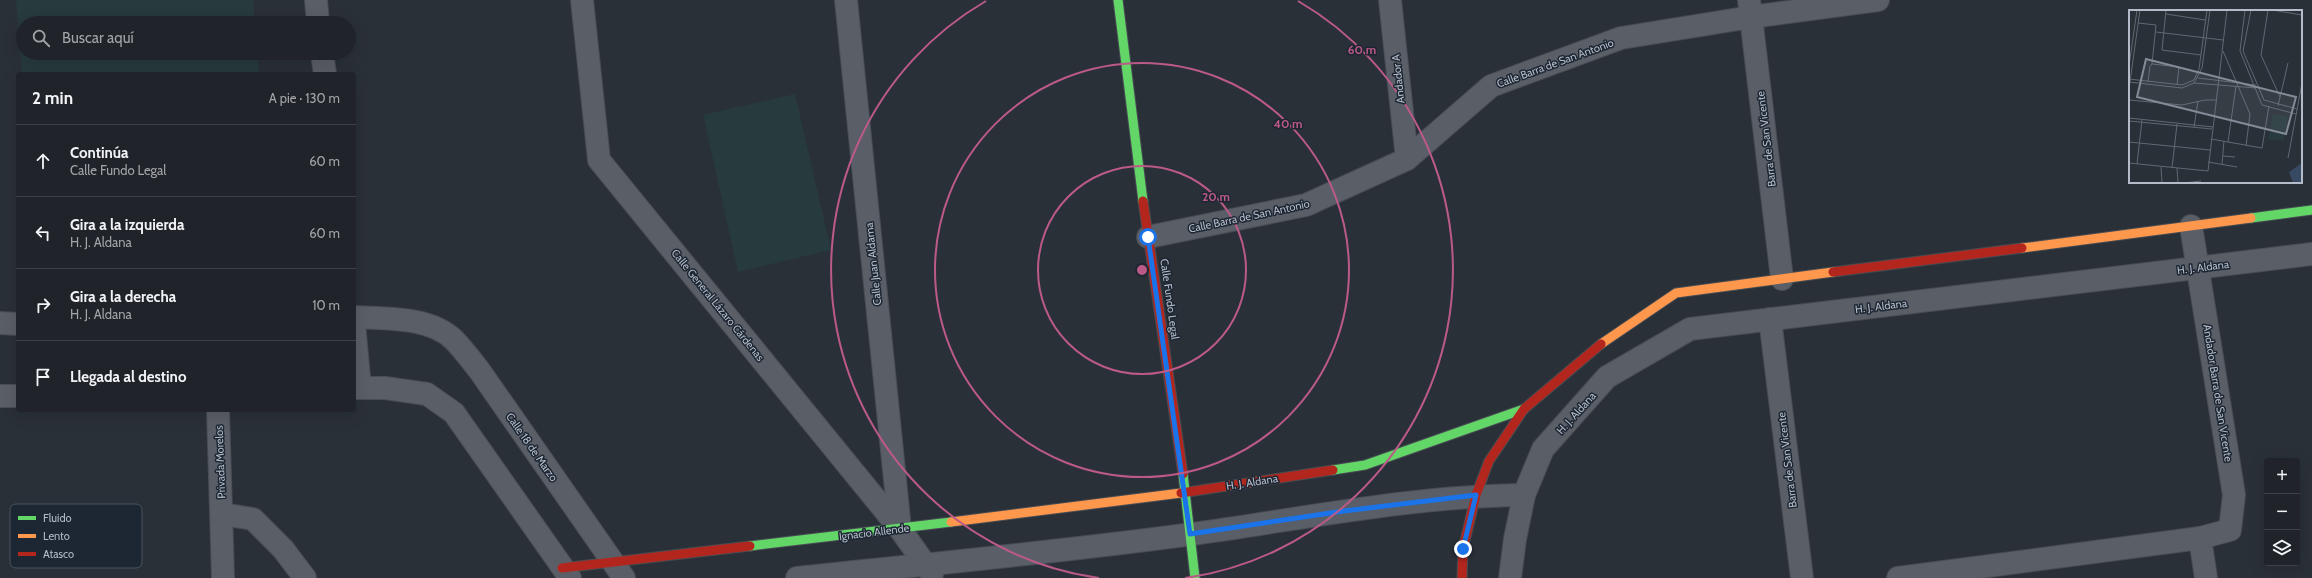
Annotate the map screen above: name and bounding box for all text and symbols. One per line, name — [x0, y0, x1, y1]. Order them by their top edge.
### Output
inset map — [2129, 10, 2302, 183]
search box — [16, 16, 356, 60]
icon: search — [30, 27, 52, 49]
text: Buscar aquí — [62, 29, 134, 47]
street label: Calle Barra de San Antonio — [1495, 35, 1615, 91]
text: 60 m — [1348, 42, 1376, 57]
street label: Andador A — [1388, 54, 1408, 104]
text: 2 min — [32, 88, 73, 108]
text: A pie · 130 m — [269, 90, 340, 106]
street label: Barra de San Vicente — [1753, 90, 1779, 188]
text: 40 m — [1273, 116, 1303, 131]
text: Continúa — [70, 144, 128, 162]
icon: ahead — [32, 150, 54, 172]
text: 60 m — [309, 153, 340, 169]
text: Calle Fundo Legal — [70, 162, 166, 178]
text: 20 m — [1202, 189, 1230, 204]
street label: Calle Barra de San Antonio — [1187, 196, 1311, 236]
text: Gira a la izquierda — [70, 216, 184, 234]
street label: Calle Juan Aldama — [862, 221, 884, 306]
icon: left — [32, 222, 54, 244]
text: 60 m — [309, 225, 340, 241]
route start — [1139, 228, 1157, 246]
text: H. J. Aldana — [70, 234, 132, 250]
street label: Calle General Lázaro Cárdenas — [668, 246, 768, 364]
street label: H. J. Aldana — [2176, 257, 2230, 277]
street label: Calle Fundo Legal — [1157, 258, 1183, 341]
centre of rings — [1135, 263, 1149, 277]
text: Gira a la derecha — [70, 288, 176, 306]
icon: right — [32, 294, 54, 316]
street label: H. J. Aldana — [1854, 296, 1908, 316]
text: 10 m — [312, 297, 340, 313]
text: H. J. Aldana — [70, 306, 132, 322]
street label: Andador Barra de San Vicente — [2200, 323, 2236, 463]
icon: arrive — [32, 366, 54, 388]
text: Llegada al destino — [70, 368, 186, 386]
street label: H. J. Aldana — [1553, 388, 1599, 437]
street label: Calle 18 de Marzo — [503, 410, 561, 484]
street label: Barra de San Vicente — [1774, 411, 1800, 509]
street label: Privada Morelos — [212, 425, 228, 499]
map controls — [2264, 458, 2300, 566]
button: + — [2264, 458, 2300, 494]
street label: H. J. Aldana — [1225, 471, 1280, 493]
button: − — [2264, 494, 2300, 530]
legend — [10, 504, 142, 568]
text: Fluido — [43, 511, 72, 525]
street label: Ignacio Allende — [838, 521, 910, 543]
text: Lento — [43, 529, 70, 543]
button: layers — [2264, 530, 2300, 566]
route end — [1454, 540, 1472, 558]
text: Atasco — [43, 547, 74, 561]

